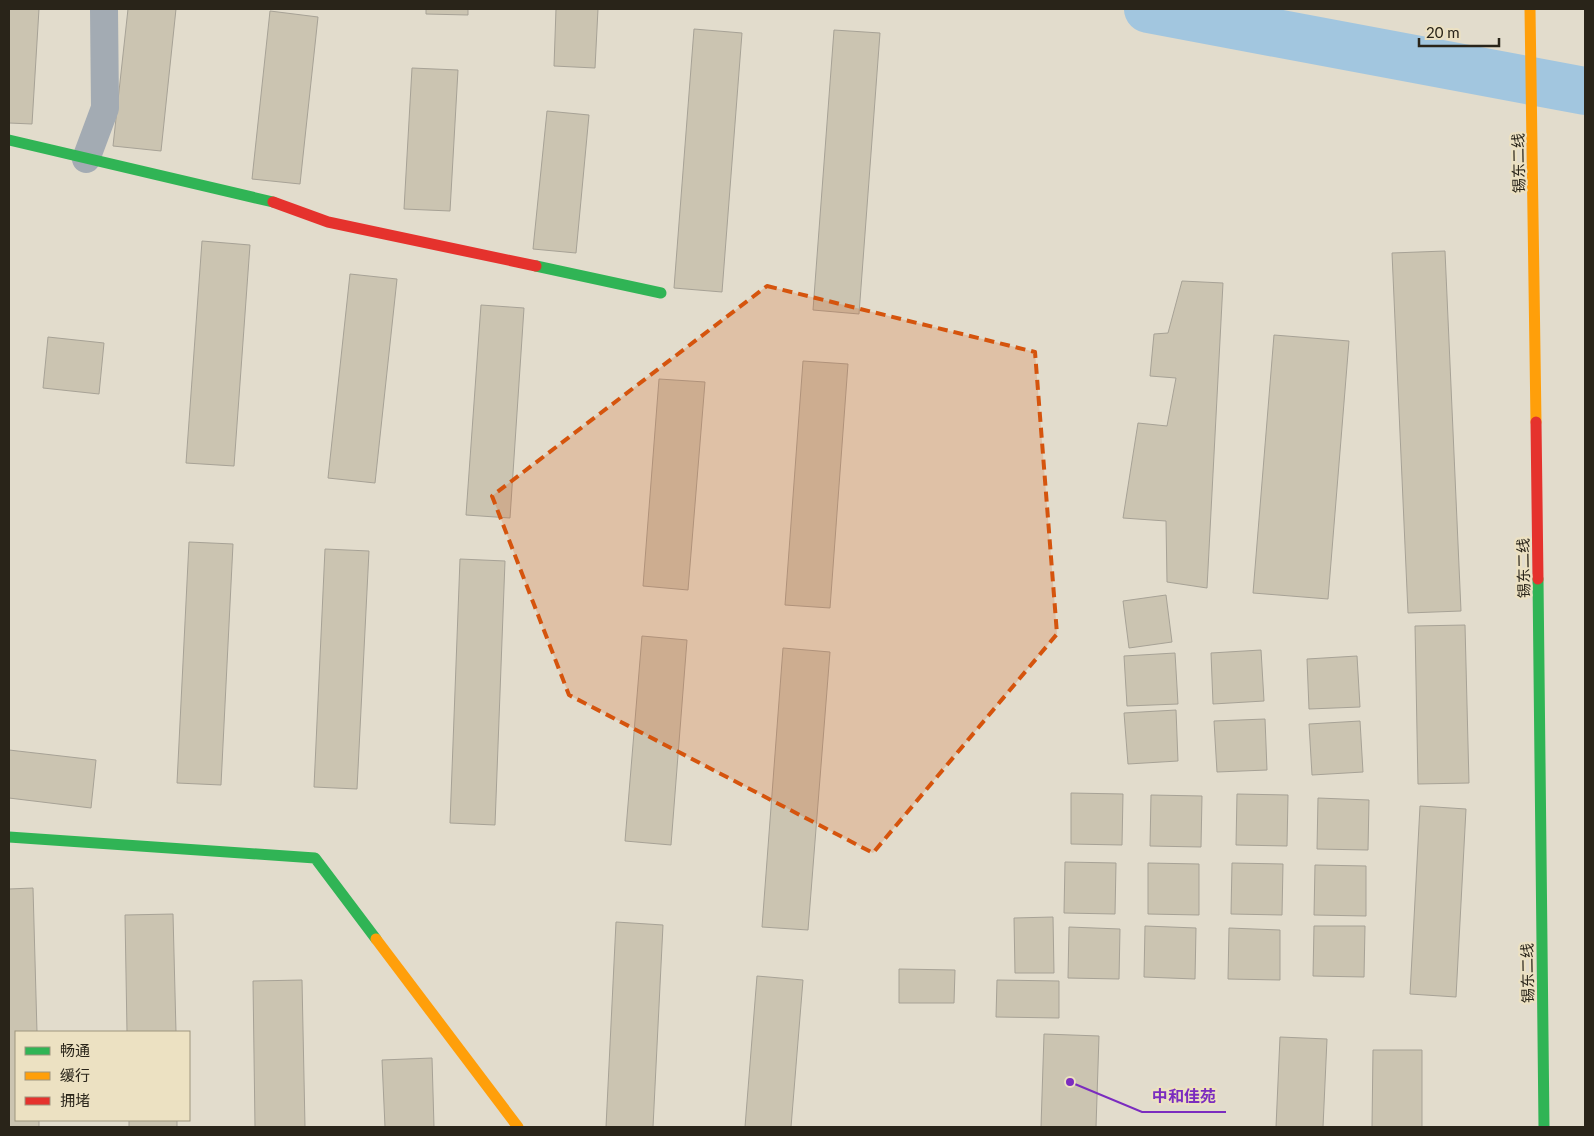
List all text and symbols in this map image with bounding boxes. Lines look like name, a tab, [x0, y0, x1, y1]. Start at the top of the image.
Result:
scale bar	[1419, 15, 1499, 47]
text: 20 m	[1426, 23, 1460, 41]
street label: 锡东二线	[1508, 133, 1528, 193]
street label: 锡东二线	[1513, 538, 1533, 598]
street label: 锡东二线	[1517, 943, 1537, 1003]
legend	[15, 1031, 190, 1121]
text: 畅通	[60, 1041, 90, 1059]
text: 缓行	[60, 1066, 90, 1084]
callout: 中和佳苑	[1142, 1081, 1226, 1112]
text: 中和佳苑	[1152, 1086, 1216, 1105]
text: 拥堵	[60, 1091, 90, 1109]

